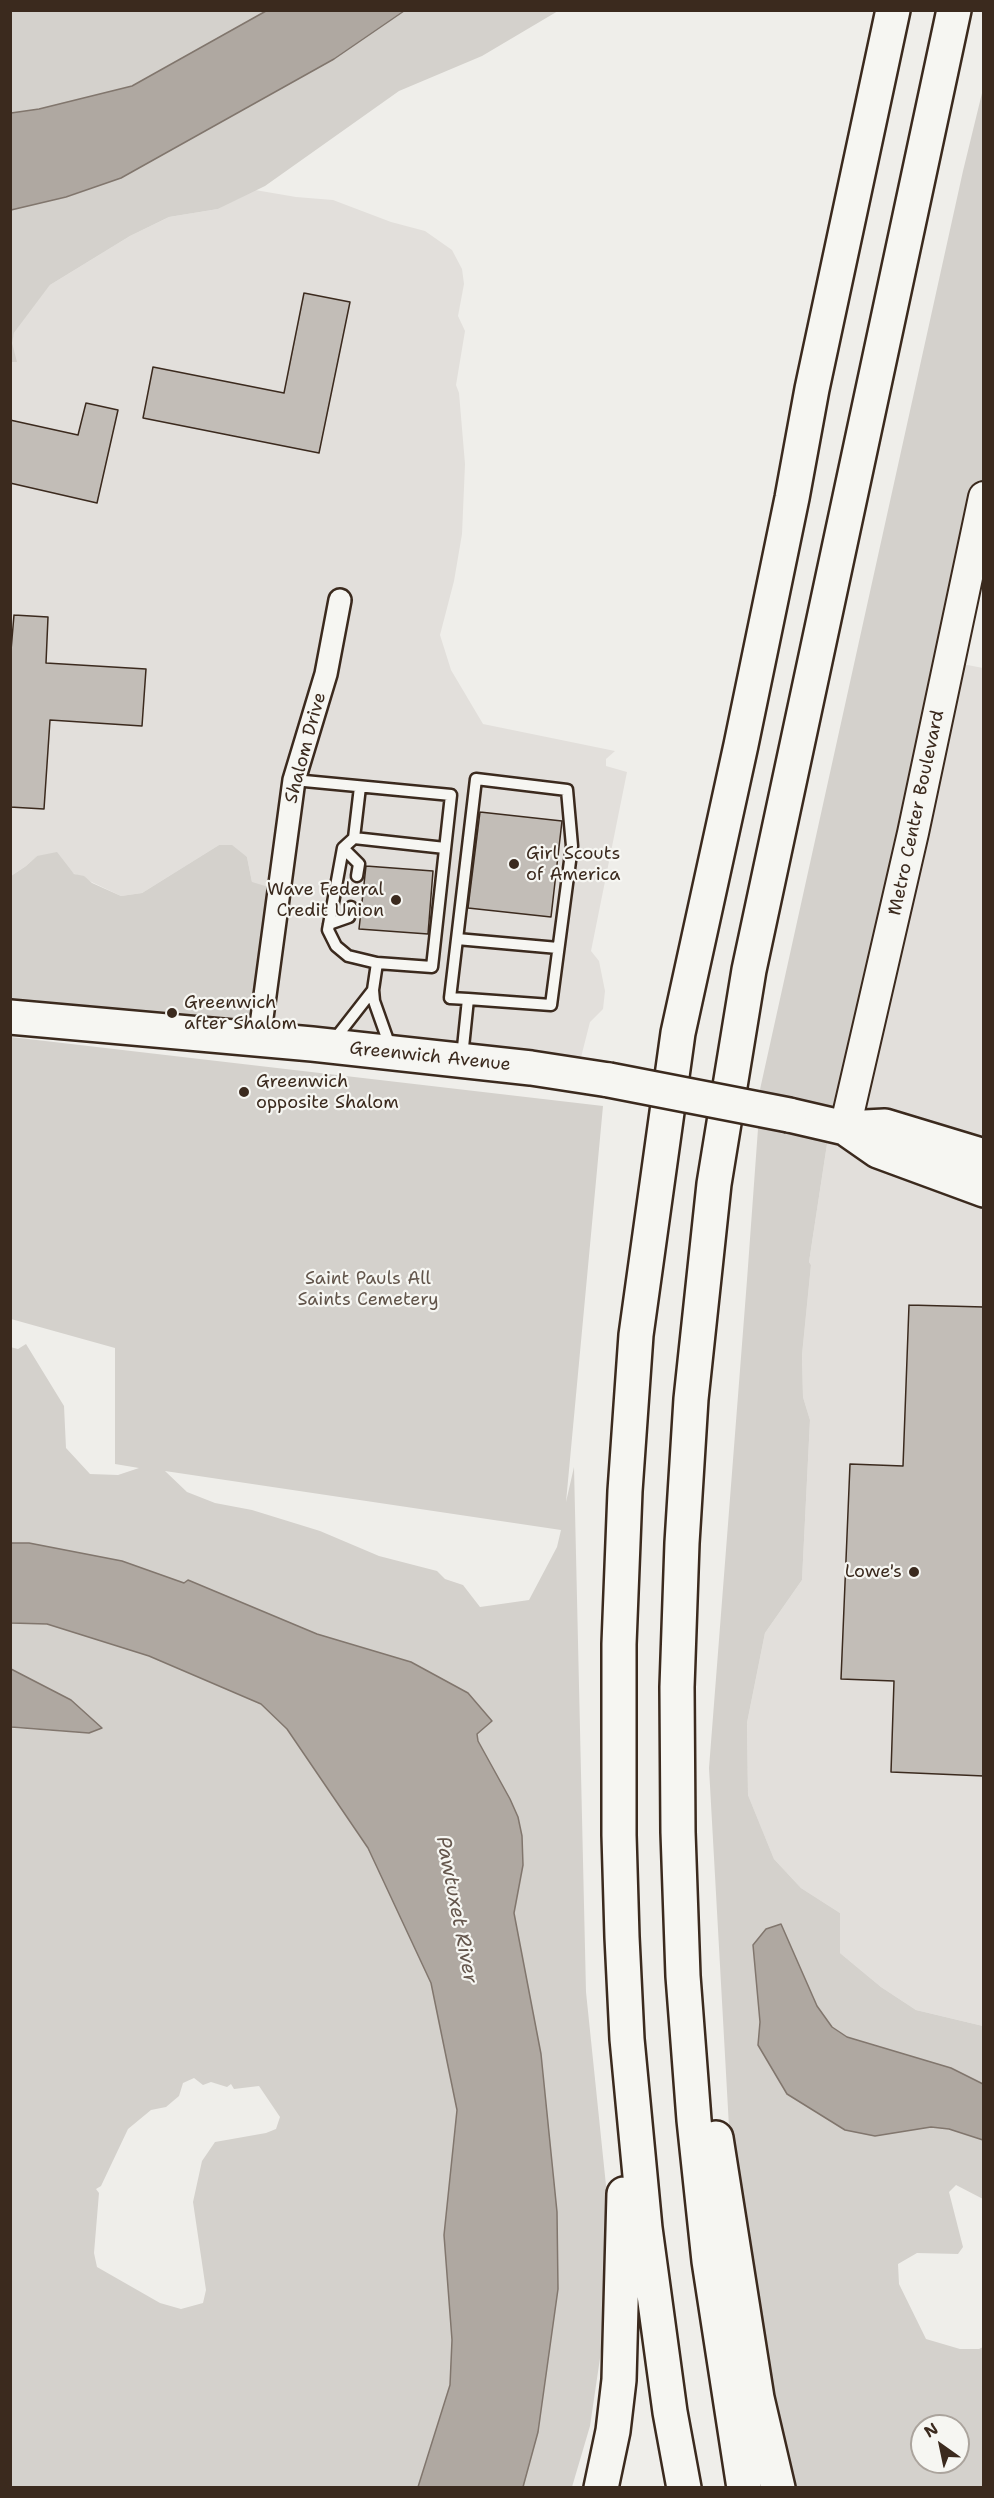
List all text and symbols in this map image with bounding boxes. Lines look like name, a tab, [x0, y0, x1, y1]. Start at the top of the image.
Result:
street label: Shalom Drive	[281, 690, 331, 806]
street label: Metro Center Boulevard	[885, 708, 949, 918]
place label: Girl Scouts of America	[526, 843, 620, 886]
marker: Girl Scouts of America	[507, 857, 521, 871]
place label: Wave Federal Credit Union	[267, 879, 384, 922]
marker: Wave Federal Credit Union	[389, 893, 403, 907]
place label: Greenwich after Shalom	[184, 992, 297, 1034]
marker: Greenwich after Shalom	[165, 1006, 179, 1020]
street label: Greenwich Avenue	[348, 1038, 512, 1076]
place label: Greenwich opposite Shalom	[256, 1071, 399, 1114]
marker: Greenwich opposite Shalom	[237, 1085, 251, 1099]
park label: Saint Pauls All Saints Cemetery	[297, 1268, 439, 1310]
place label: Lowe's	[845, 1561, 902, 1583]
marker: Lowe's	[907, 1565, 921, 1579]
water label: Pawtuxet River	[430, 1834, 482, 1986]
north arrow	[910, 2414, 970, 2474]
text: N	[920, 2418, 942, 2442]

